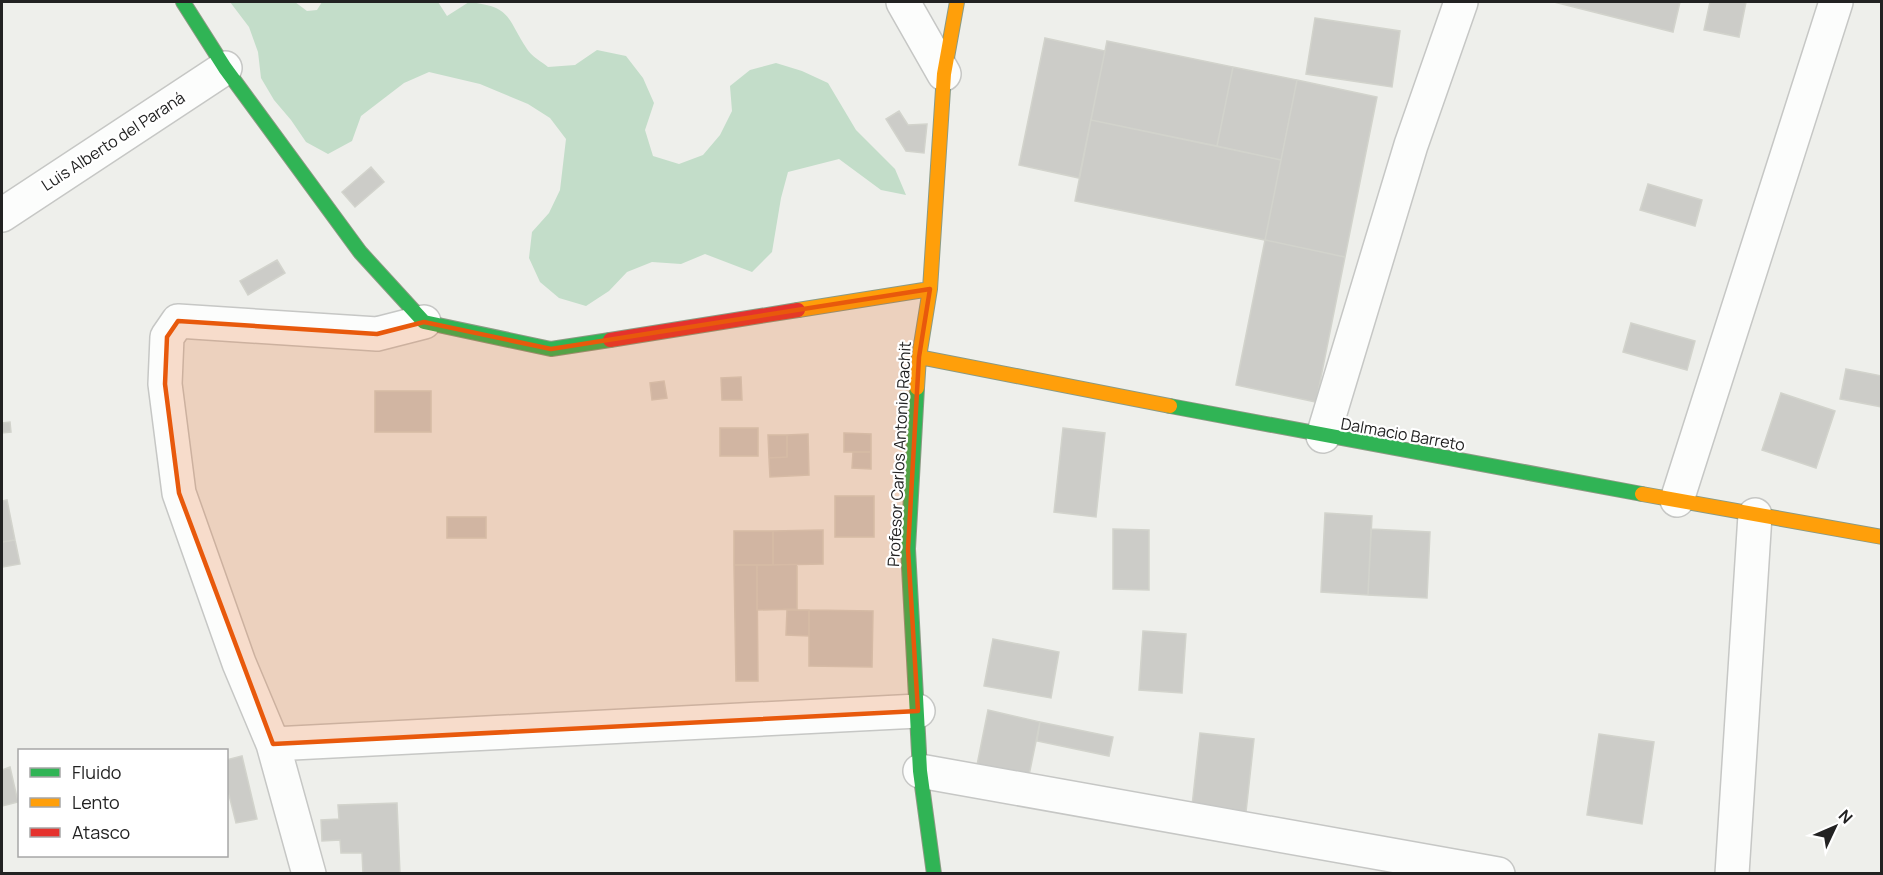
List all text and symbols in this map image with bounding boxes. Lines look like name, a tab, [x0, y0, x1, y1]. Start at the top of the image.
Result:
street label: Luis Alberto del Paraná	[37, 86, 189, 196]
street label: Profesor Carlos Antonio Rachit	[882, 341, 916, 567]
street label: Dalmacio Barreto	[1339, 412, 1467, 456]
legend	[18, 749, 228, 857]
text: Fluido	[72, 760, 121, 784]
text: Lento	[72, 790, 120, 814]
north arrow	[1805, 797, 1865, 857]
text: N	[1834, 805, 1858, 828]
text: Atasco	[72, 820, 130, 844]

